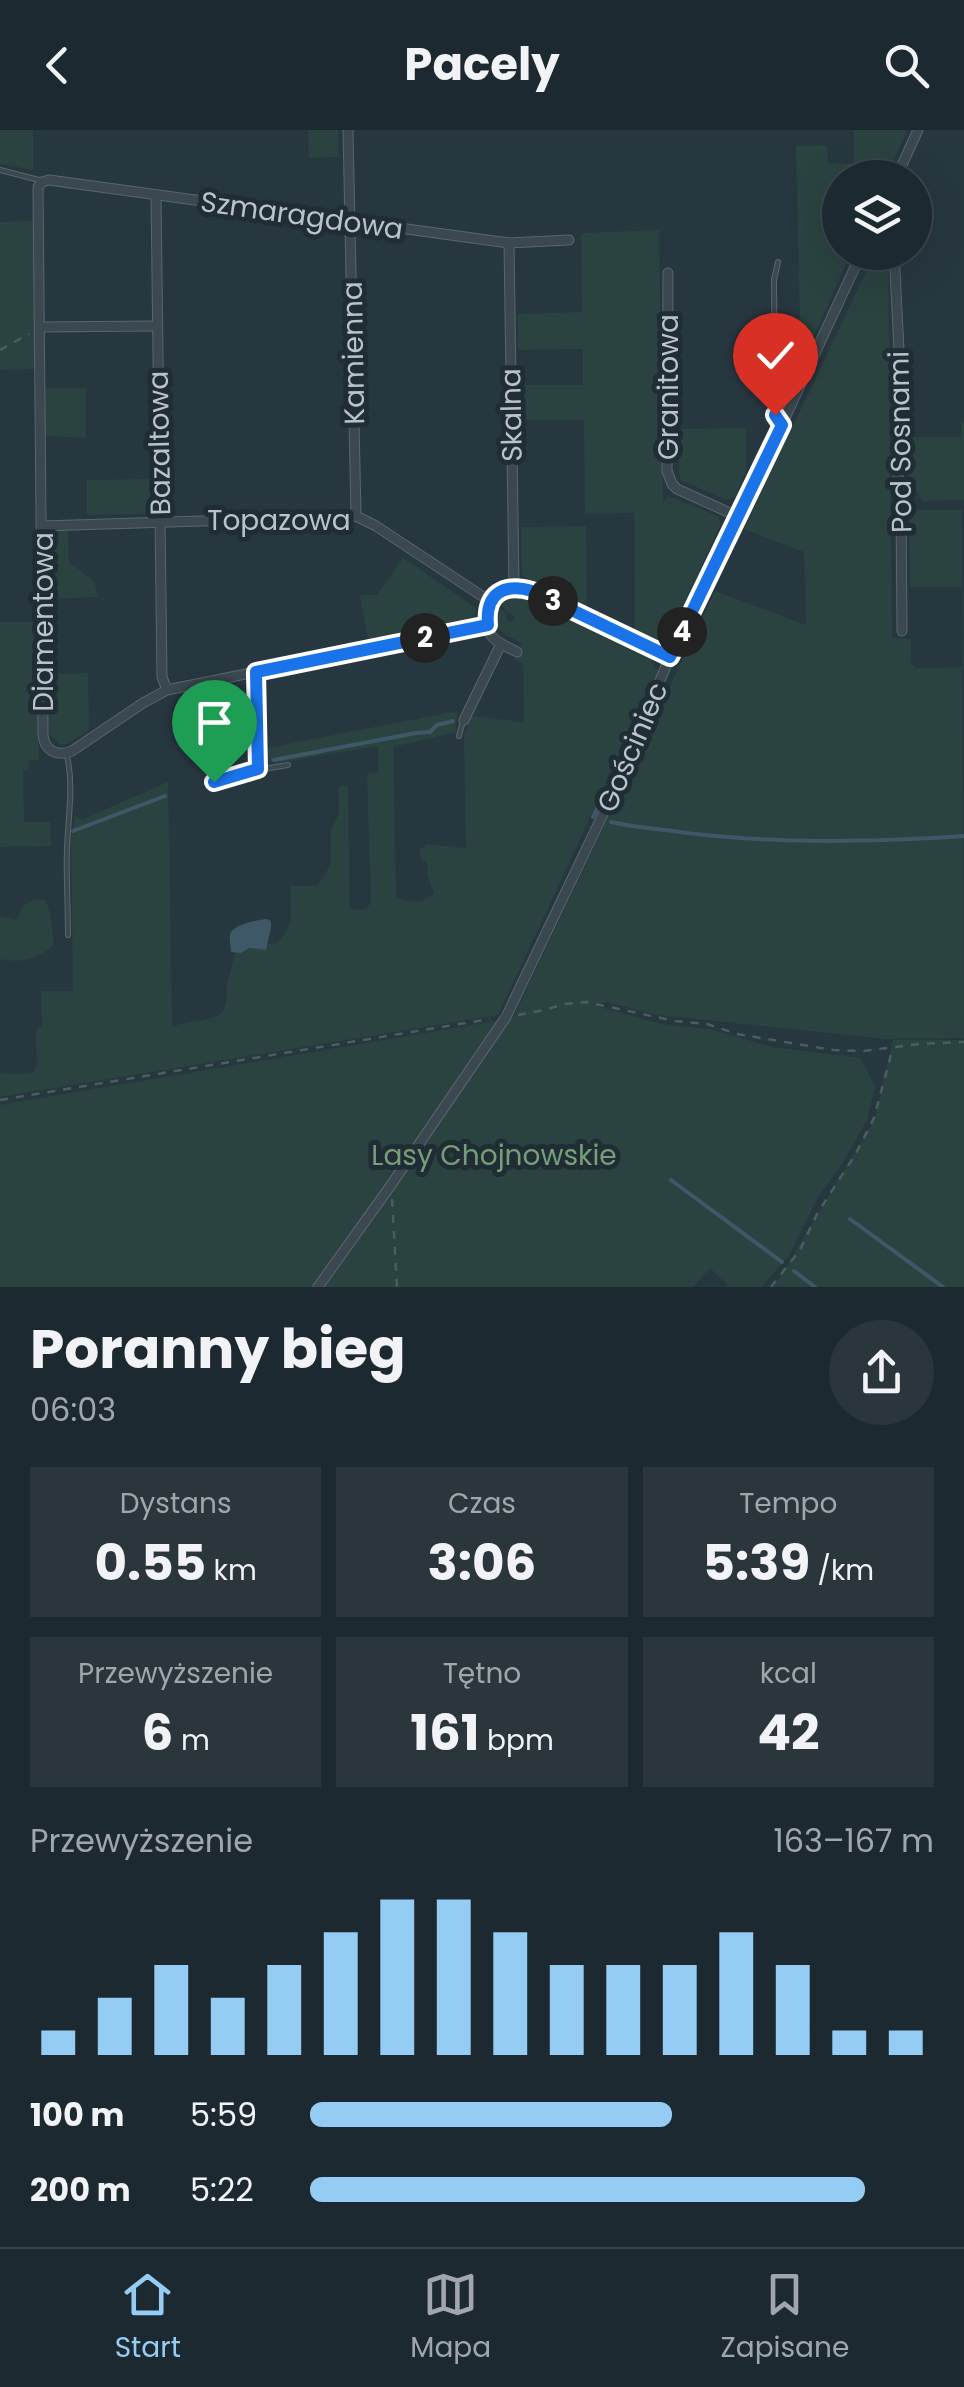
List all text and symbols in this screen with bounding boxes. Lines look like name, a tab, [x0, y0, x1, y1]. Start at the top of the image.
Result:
text: Pacely	[404, 33, 560, 96]
icon: back	[30, 38, 85, 93]
icon: search	[879, 38, 934, 93]
map controls	[822, 160, 932, 270]
button: layers	[822, 160, 932, 270]
street label: Szmaragdowa	[198, 182, 406, 249]
street label: Kamienna	[333, 281, 374, 425]
pin	[733, 313, 818, 416]
street label: Granitowa	[649, 314, 688, 460]
icon: check	[748, 328, 803, 383]
street label: Pod Sosnami	[879, 351, 922, 533]
street label: Skalna	[491, 368, 532, 462]
street label: Bazaltowa	[139, 370, 180, 516]
street label: Topazowa	[207, 501, 351, 540]
street label: Diamentowa	[24, 532, 63, 712]
pin: 3	[528, 576, 578, 626]
text: 3	[545, 581, 561, 620]
pin: 4	[657, 607, 707, 657]
text: 4	[673, 612, 691, 651]
pin: 2	[400, 613, 450, 663]
text: 2	[417, 618, 433, 657]
street label: Gościniec	[588, 676, 677, 818]
pin	[172, 680, 257, 783]
icon: arrive	[187, 695, 242, 750]
park label: Lasy Chojnowskie	[371, 1136, 617, 1175]
text: Poranny bieg	[30, 1310, 406, 1387]
button: share	[829, 1320, 934, 1425]
text: 06:03	[30, 1387, 116, 1432]
text: Dystans	[120, 1484, 232, 1523]
text: Czas	[448, 1484, 516, 1523]
text: Tempo	[739, 1484, 837, 1523]
text: 0.55	[94, 1527, 206, 1598]
text: 3:06	[428, 1527, 536, 1598]
text: 5:39	[702, 1527, 810, 1598]
text: km	[206, 1551, 257, 1590]
text: /km	[810, 1551, 874, 1590]
text: Przewyższenie	[78, 1654, 273, 1693]
text: Tętno	[443, 1654, 521, 1693]
text: kcal	[760, 1654, 817, 1693]
text: 6	[142, 1697, 173, 1768]
text: 161	[410, 1697, 480, 1768]
text: 42	[757, 1697, 820, 1768]
text: m	[173, 1721, 210, 1760]
text: bpm	[480, 1721, 554, 1760]
text: Przewyższenie	[30, 1818, 253, 1863]
text: 163–167 m	[773, 1818, 934, 1863]
text: 100 m	[30, 2092, 124, 2137]
text: 5:59	[190, 2092, 257, 2137]
text: 200 m	[30, 2167, 131, 2212]
text: 5:22	[190, 2167, 254, 2212]
tab: Start	[115, 2267, 181, 2369]
tab: Mapa	[410, 2267, 491, 2369]
tab: Zapisane	[721, 2267, 849, 2369]

